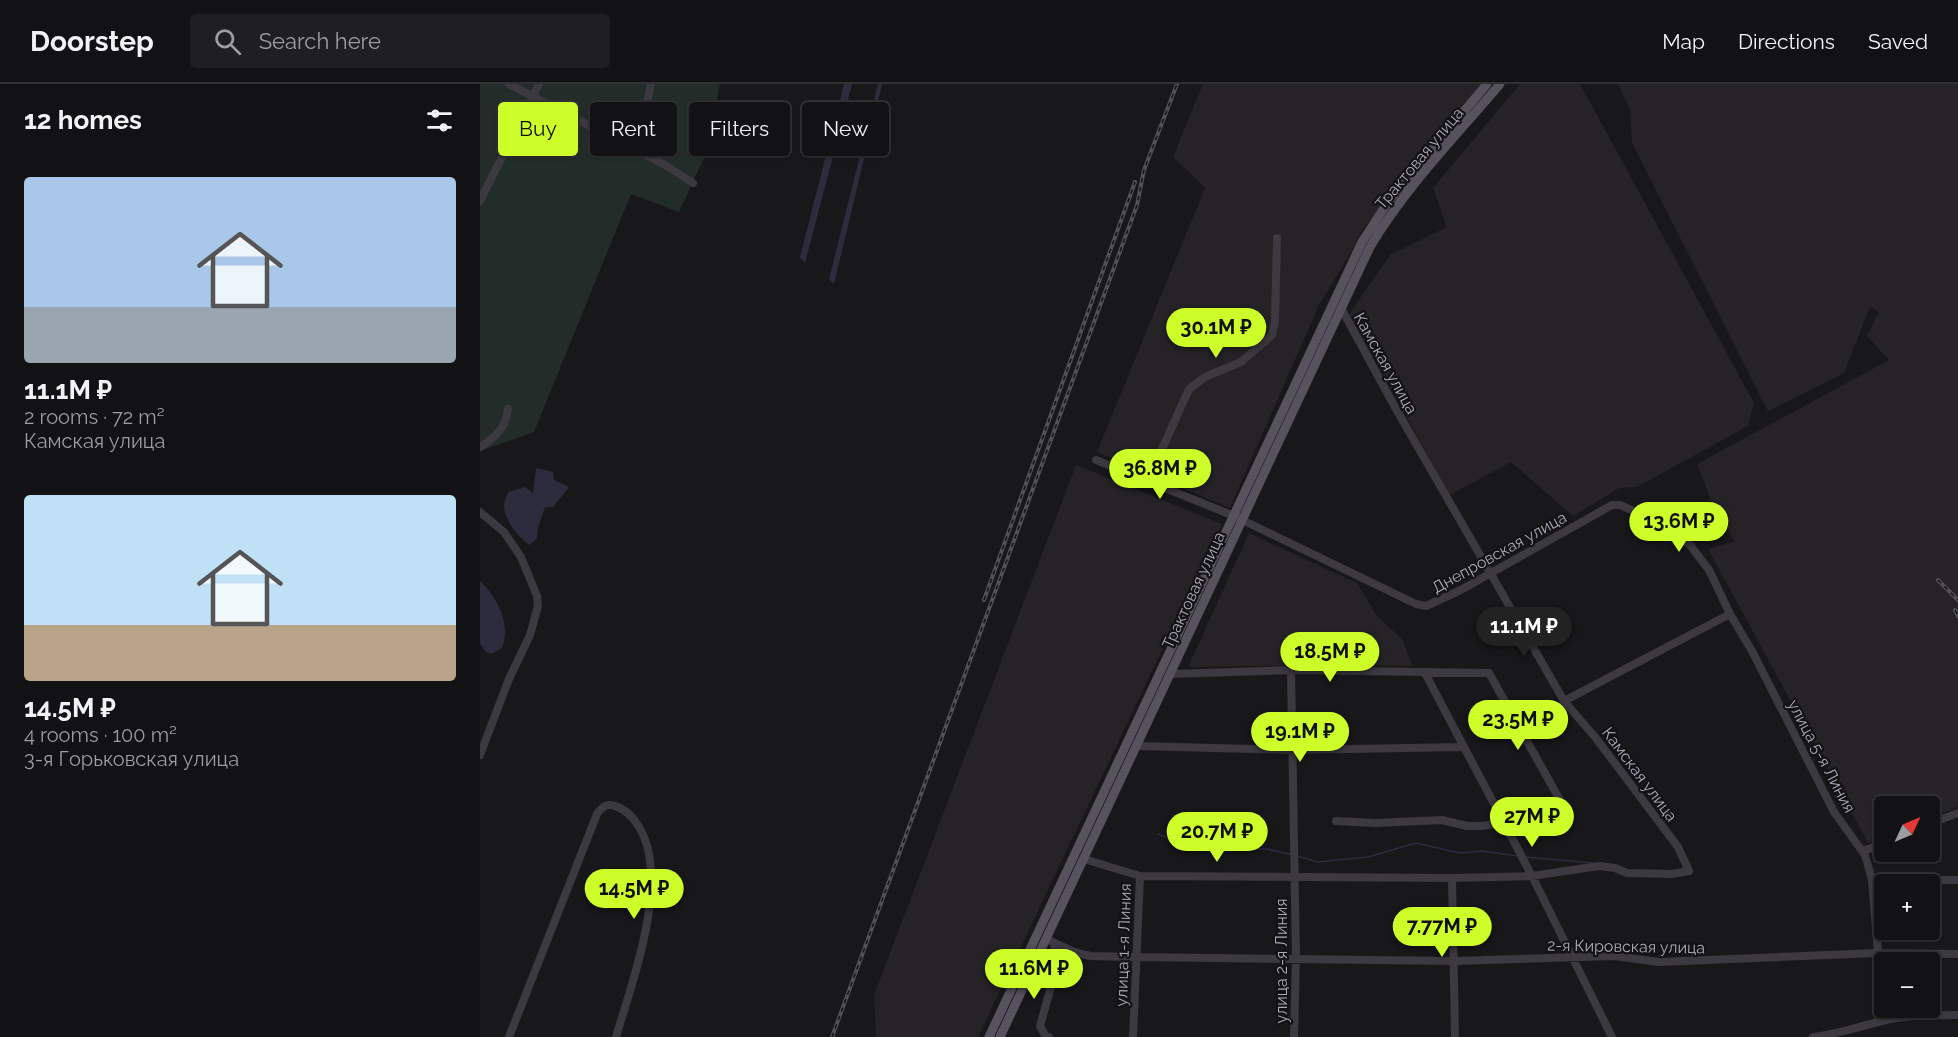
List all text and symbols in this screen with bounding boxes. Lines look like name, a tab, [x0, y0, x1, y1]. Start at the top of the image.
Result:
search box	[190, 14, 610, 68]
text: Doorstep	[30, 25, 154, 58]
icon: search	[211, 25, 244, 58]
text: Search here	[259, 28, 381, 54]
text: Map	[1662, 29, 1705, 54]
text: Directions	[1738, 29, 1835, 54]
text: Saved	[1868, 29, 1928, 54]
chip: Buy	[498, 102, 578, 156]
chip: Rent	[590, 102, 677, 156]
chip: Filters	[689, 102, 790, 156]
chip: New	[802, 102, 889, 156]
icon: filters	[423, 104, 456, 137]
street label: Трактовая улица	[1371, 104, 1467, 213]
text: 12 homes	[24, 105, 142, 135]
icon: home	[186, 216, 294, 324]
pin: 30.1M ₽	[1161, 308, 1271, 359]
street label: Камская улица	[1350, 309, 1421, 417]
text: 30.1M ₽	[1180, 315, 1252, 339]
text: 11.1M ₽	[24, 375, 112, 405]
text: 2 rooms · 72 m²	[24, 405, 164, 429]
text: Камская улица	[24, 429, 165, 453]
pin: 36.8M ₽	[1105, 449, 1215, 500]
text: 36.8M ₽	[1123, 456, 1197, 480]
pin: 13.6M ₽	[1624, 502, 1734, 553]
street label: Днепровская улица	[1429, 508, 1570, 597]
text: 13.6M ₽	[1643, 509, 1715, 533]
street label: Трактовая улица	[1158, 529, 1229, 652]
icon: home	[186, 534, 294, 642]
pin: 11.1M ₽	[1469, 607, 1579, 658]
text: 11.1M ₽	[1490, 614, 1558, 638]
pin: 18.5M ₽	[1275, 632, 1385, 683]
text: 18.5M ₽	[1294, 639, 1366, 663]
text: 14.5M ₽	[24, 693, 116, 723]
street label: улица 5-я Линия	[1784, 696, 1859, 816]
pin: 23.5M ₽	[1463, 700, 1573, 751]
text: 23.5M ₽	[1482, 707, 1554, 731]
pin: 19.1M ₽	[1245, 712, 1355, 763]
text: 19.1M ₽	[1265, 719, 1335, 743]
text: 4 rooms · 100 m²	[24, 723, 177, 747]
street label: Камская улица	[1598, 723, 1681, 825]
text: 3-я Горьковская улица	[24, 747, 239, 771]
north arrow	[1874, 796, 1940, 862]
map controls	[1874, 796, 1940, 1018]
pin: 27M ₽	[1490, 797, 1574, 848]
text: 27M ₽	[1504, 804, 1560, 828]
pin: 20.7M ₽	[1162, 812, 1272, 863]
text: 20.7M ₽	[1181, 819, 1253, 843]
pin: 14.5M ₽	[579, 869, 689, 920]
button: +	[1874, 874, 1940, 940]
text: 14.5M ₽	[599, 876, 669, 900]
street label: улица 1-я Линия	[1112, 883, 1135, 1007]
street label: улица 2-я Линия	[1272, 898, 1291, 1024]
pin: 7.77M ₽	[1387, 907, 1497, 958]
text: 7.77M ₽	[1407, 914, 1477, 938]
street label: 2-я Кировская улица	[1547, 936, 1705, 957]
pin: 11.6M ₽	[979, 949, 1089, 1000]
button: −	[1874, 952, 1940, 1018]
text: 11.6M ₽	[999, 956, 1069, 980]

